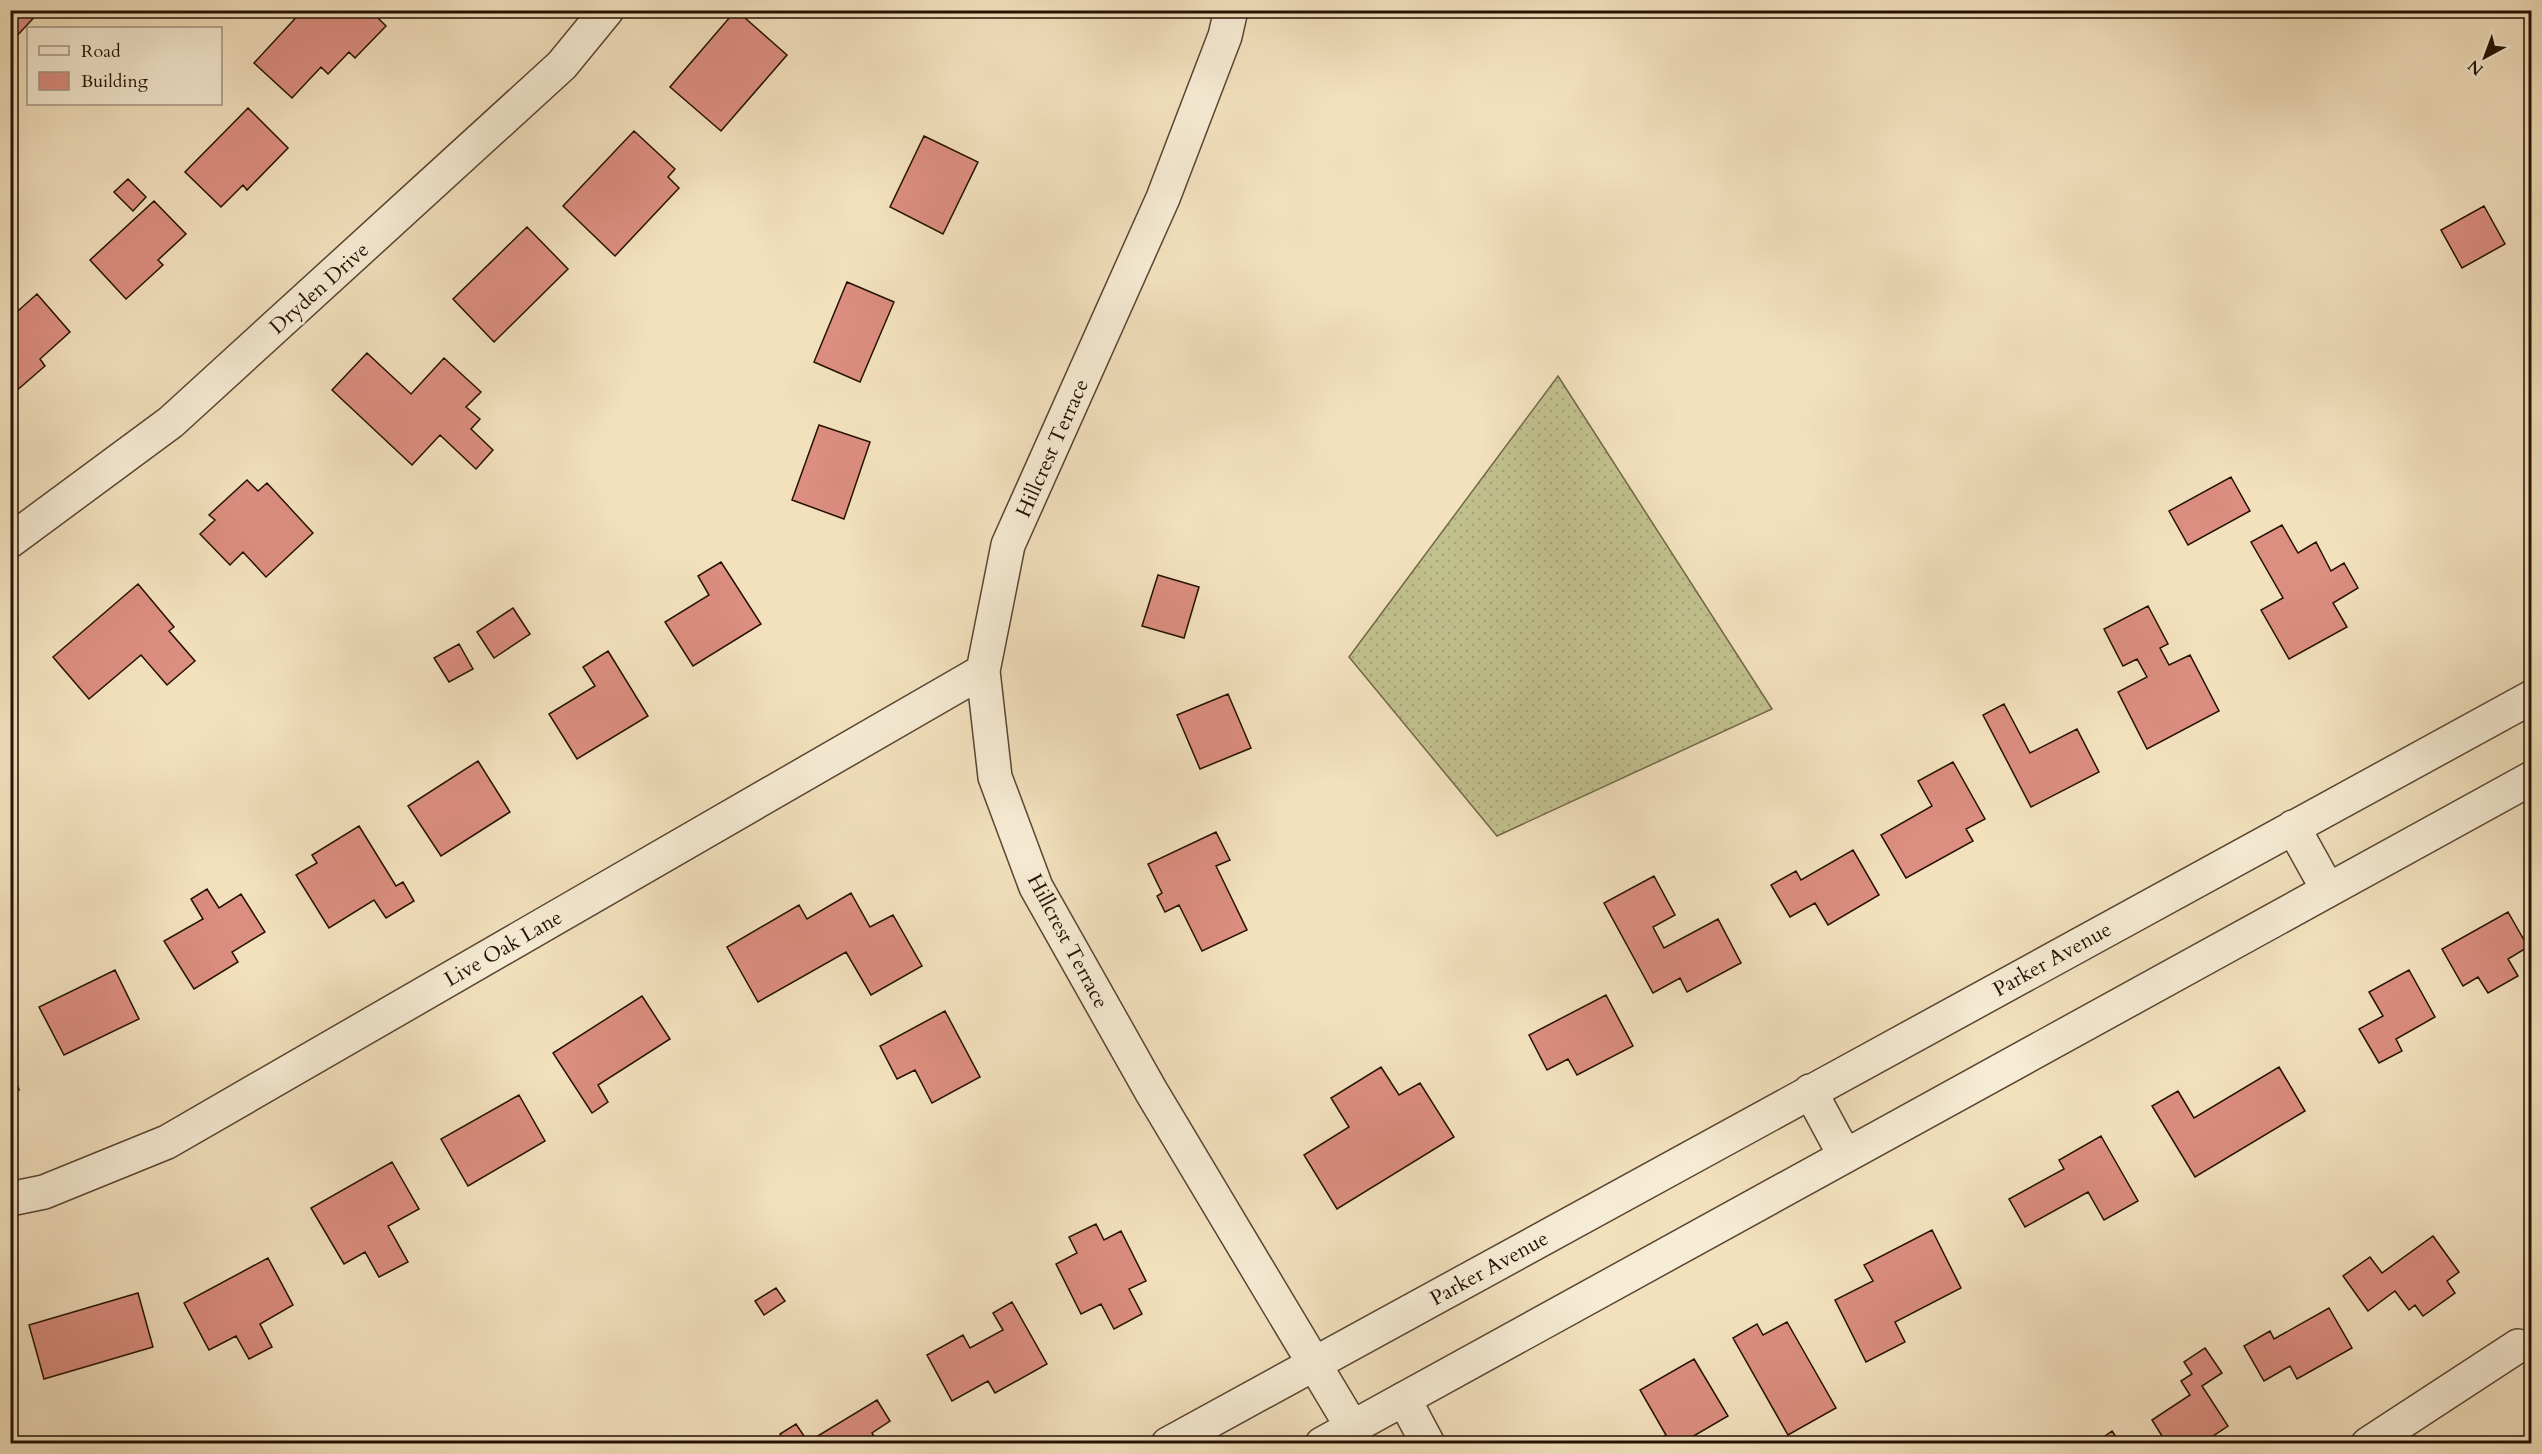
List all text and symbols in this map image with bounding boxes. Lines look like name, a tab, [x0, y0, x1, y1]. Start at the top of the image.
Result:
legend	[27, 27, 222, 105]
north arrow	[2455, 27, 2515, 87]
text: Road	[81, 39, 121, 64]
text: N	[2463, 55, 2488, 80]
text: Building	[81, 69, 149, 94]
street label: Dryden Drive	[263, 236, 375, 341]
street label: Hillcrest Terrace	[1009, 374, 1096, 522]
street label: Hillcrest Terrace	[1020, 869, 1115, 1014]
street label: Live Oak Lane	[439, 903, 568, 994]
street label: Parker Avenue	[1988, 915, 2117, 1004]
street label: Parker Avenue	[1425, 1224, 1554, 1313]

